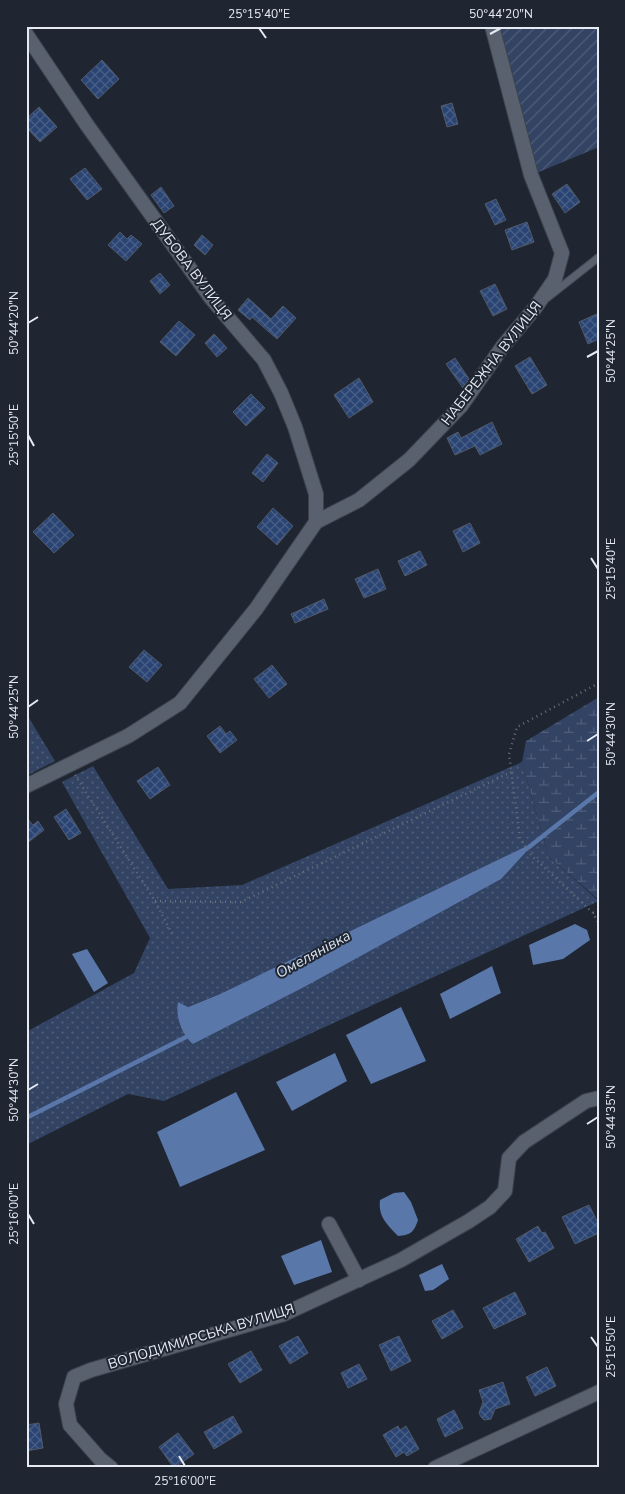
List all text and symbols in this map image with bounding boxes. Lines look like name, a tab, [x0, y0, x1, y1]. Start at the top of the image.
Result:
text: 25°15'40"E	[228, 6, 290, 22]
text: 50°44'20"N	[469, 6, 533, 22]
street label: ДУБОВА ВУЛИЦЯ	[147, 215, 236, 324]
text: 50°44'20"N	[6, 291, 22, 355]
street label: НАБЕРЕЖНА ВУЛИЦЯ	[437, 297, 546, 429]
text: 50°44'25"N	[603, 319, 619, 383]
text: 25°15'50"E	[6, 404, 22, 466]
text: 25°15'40"E	[603, 538, 619, 600]
text: 50°44'25"N	[6, 675, 22, 739]
text: 50°44'30"N	[603, 702, 619, 766]
water label: Омелянівка	[272, 925, 354, 983]
text: 50°44'30"N	[6, 1058, 22, 1122]
text: 50°44'35"N	[603, 1085, 619, 1149]
text: 25°16'00"E	[6, 1183, 22, 1245]
street label: ВОЛОДИМИРСЬКА ВУЛИЦЯ	[106, 1299, 297, 1374]
text: 25°15'50"E	[603, 1316, 619, 1378]
text: 25°16'00"E	[154, 1473, 216, 1489]

